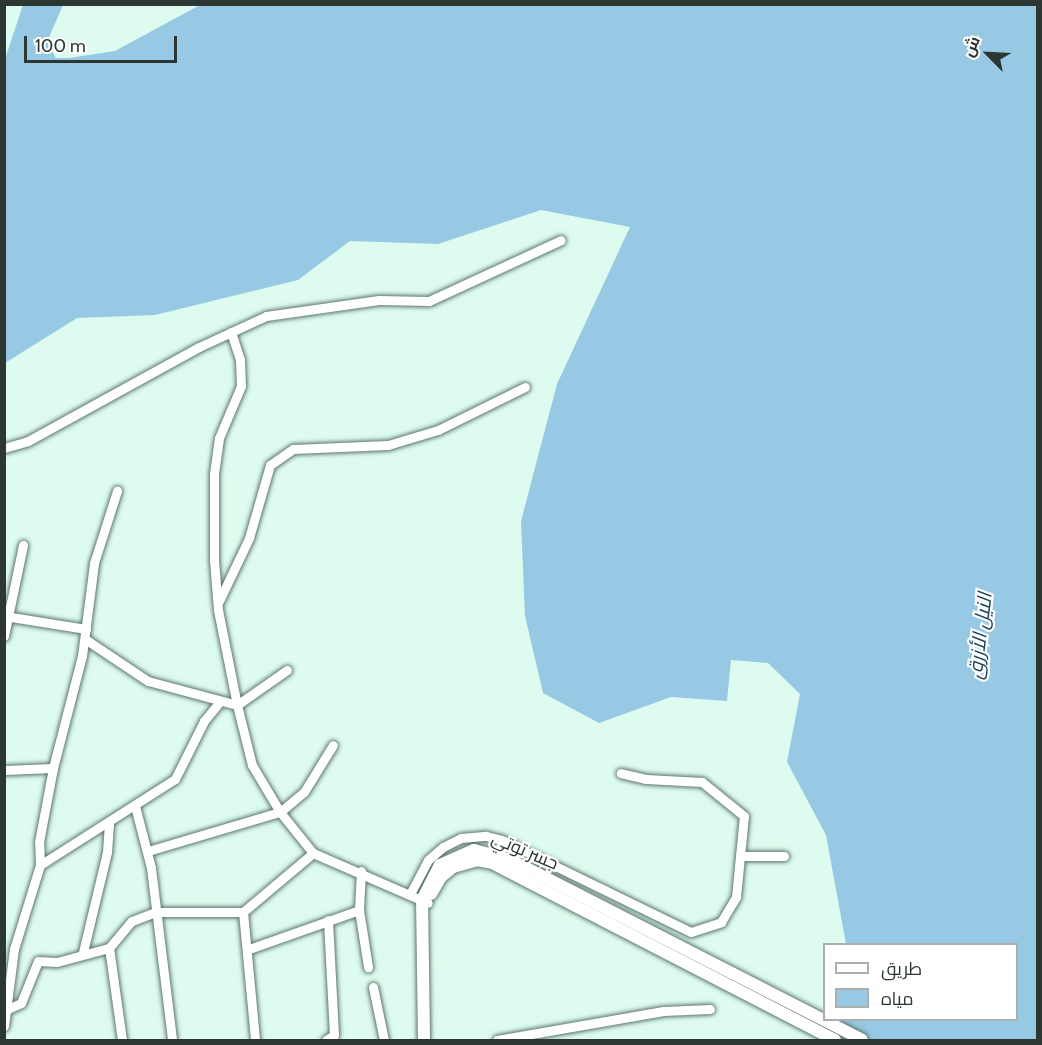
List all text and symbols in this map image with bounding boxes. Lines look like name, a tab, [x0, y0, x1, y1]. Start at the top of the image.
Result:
scale bar	[27, 24, 180, 62]
north arrow	[958, 24, 1018, 84]
text: ش	[958, 33, 984, 60]
text: 100 m	[35, 35, 86, 57]
water label: النيل الأزرق	[963, 592, 997, 680]
street label: جسر توتي	[488, 827, 562, 875]
legend	[823, 943, 1018, 1021]
text: طريق	[881, 958, 922, 980]
text: مياه	[881, 988, 914, 1010]

